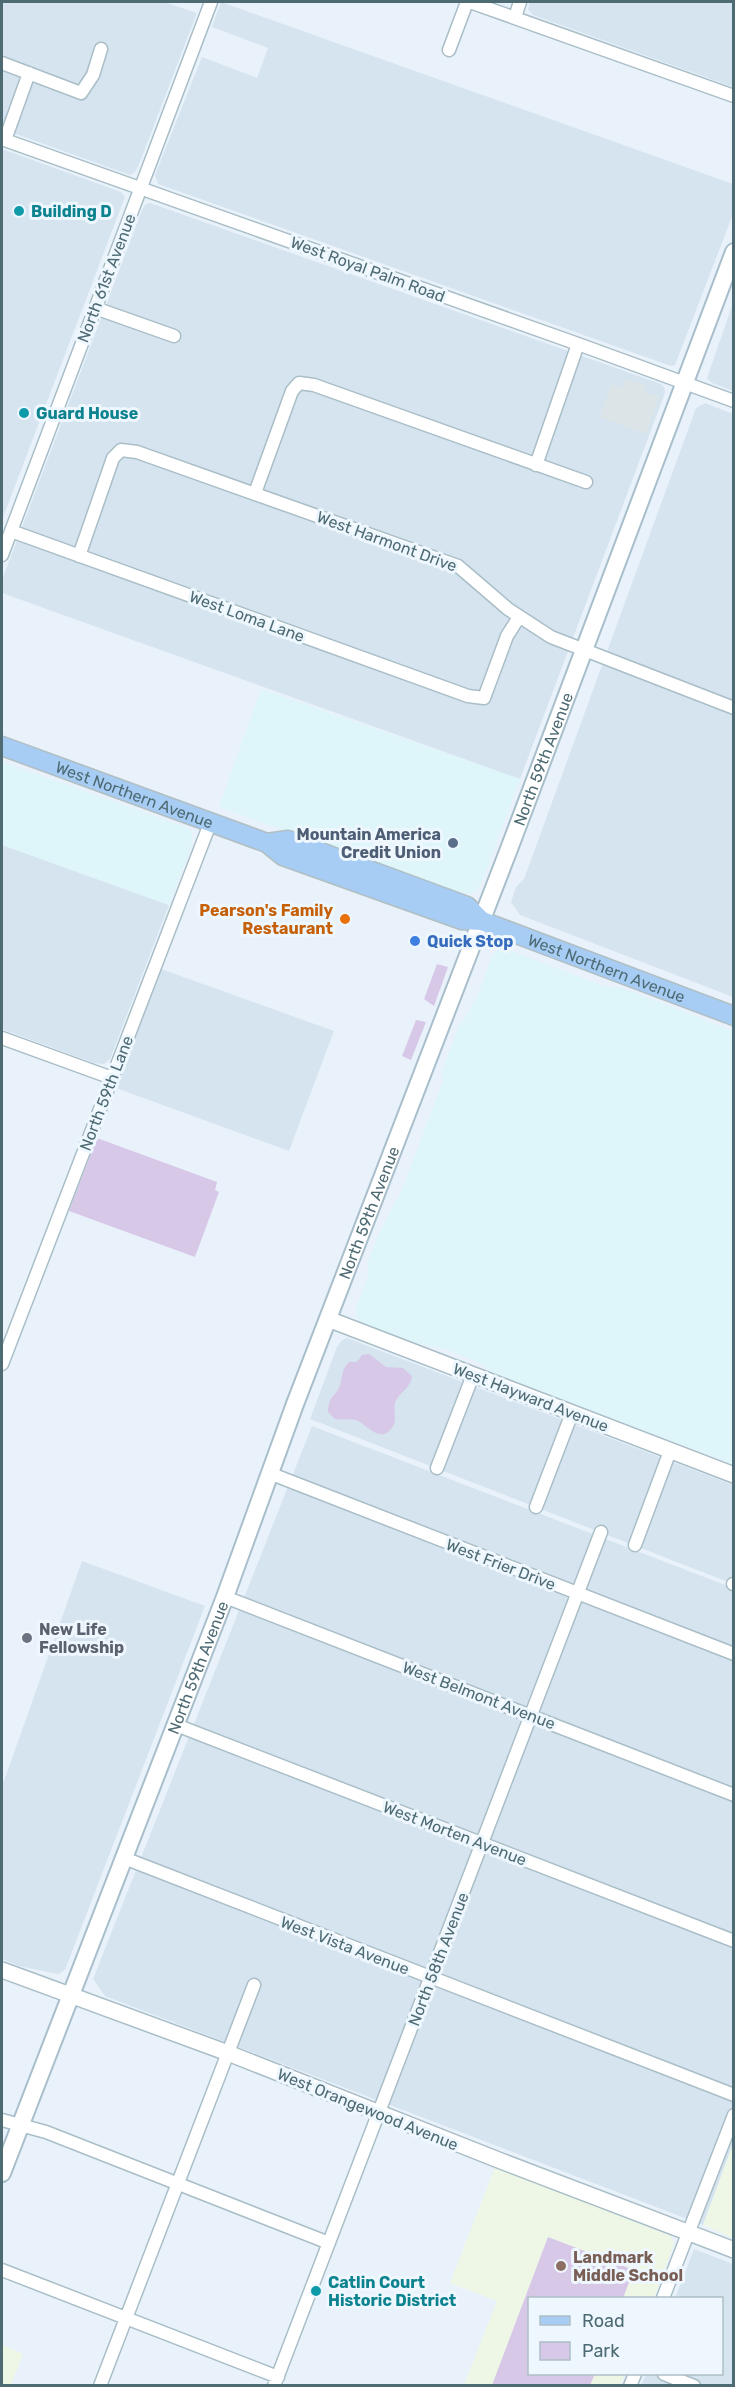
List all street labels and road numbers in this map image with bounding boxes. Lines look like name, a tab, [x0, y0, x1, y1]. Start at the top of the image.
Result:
street label: North 61st Avenue	[73, 211, 140, 345]
street label: West Royal Palm Road	[288, 233, 448, 306]
street label: West Harmont Drive	[314, 507, 460, 576]
street label: West Loma Lane	[187, 587, 307, 646]
street label: North 59th Avenue	[510, 690, 577, 828]
street label: West Northern Avenue	[53, 757, 216, 832]
street label: West Northern Avenue	[525, 930, 688, 1007]
street label: North 59th Lane	[76, 1033, 137, 1153]
street label: North 59th Avenue	[335, 1144, 403, 1282]
street label: West Hayward Avenue	[450, 1359, 611, 1436]
street label: West Frier Drive	[443, 1535, 558, 1594]
street label: North 59th Avenue	[164, 1599, 232, 1737]
street label: West Belmont Avenue	[400, 1658, 558, 1733]
street label: West Morten Avenue	[380, 1797, 529, 1870]
street label: North 58th Avenue	[404, 1890, 473, 2029]
street label: West Vista Avenue	[278, 1912, 412, 1979]
street label: West Orangewood Avenue	[275, 2064, 461, 2155]

